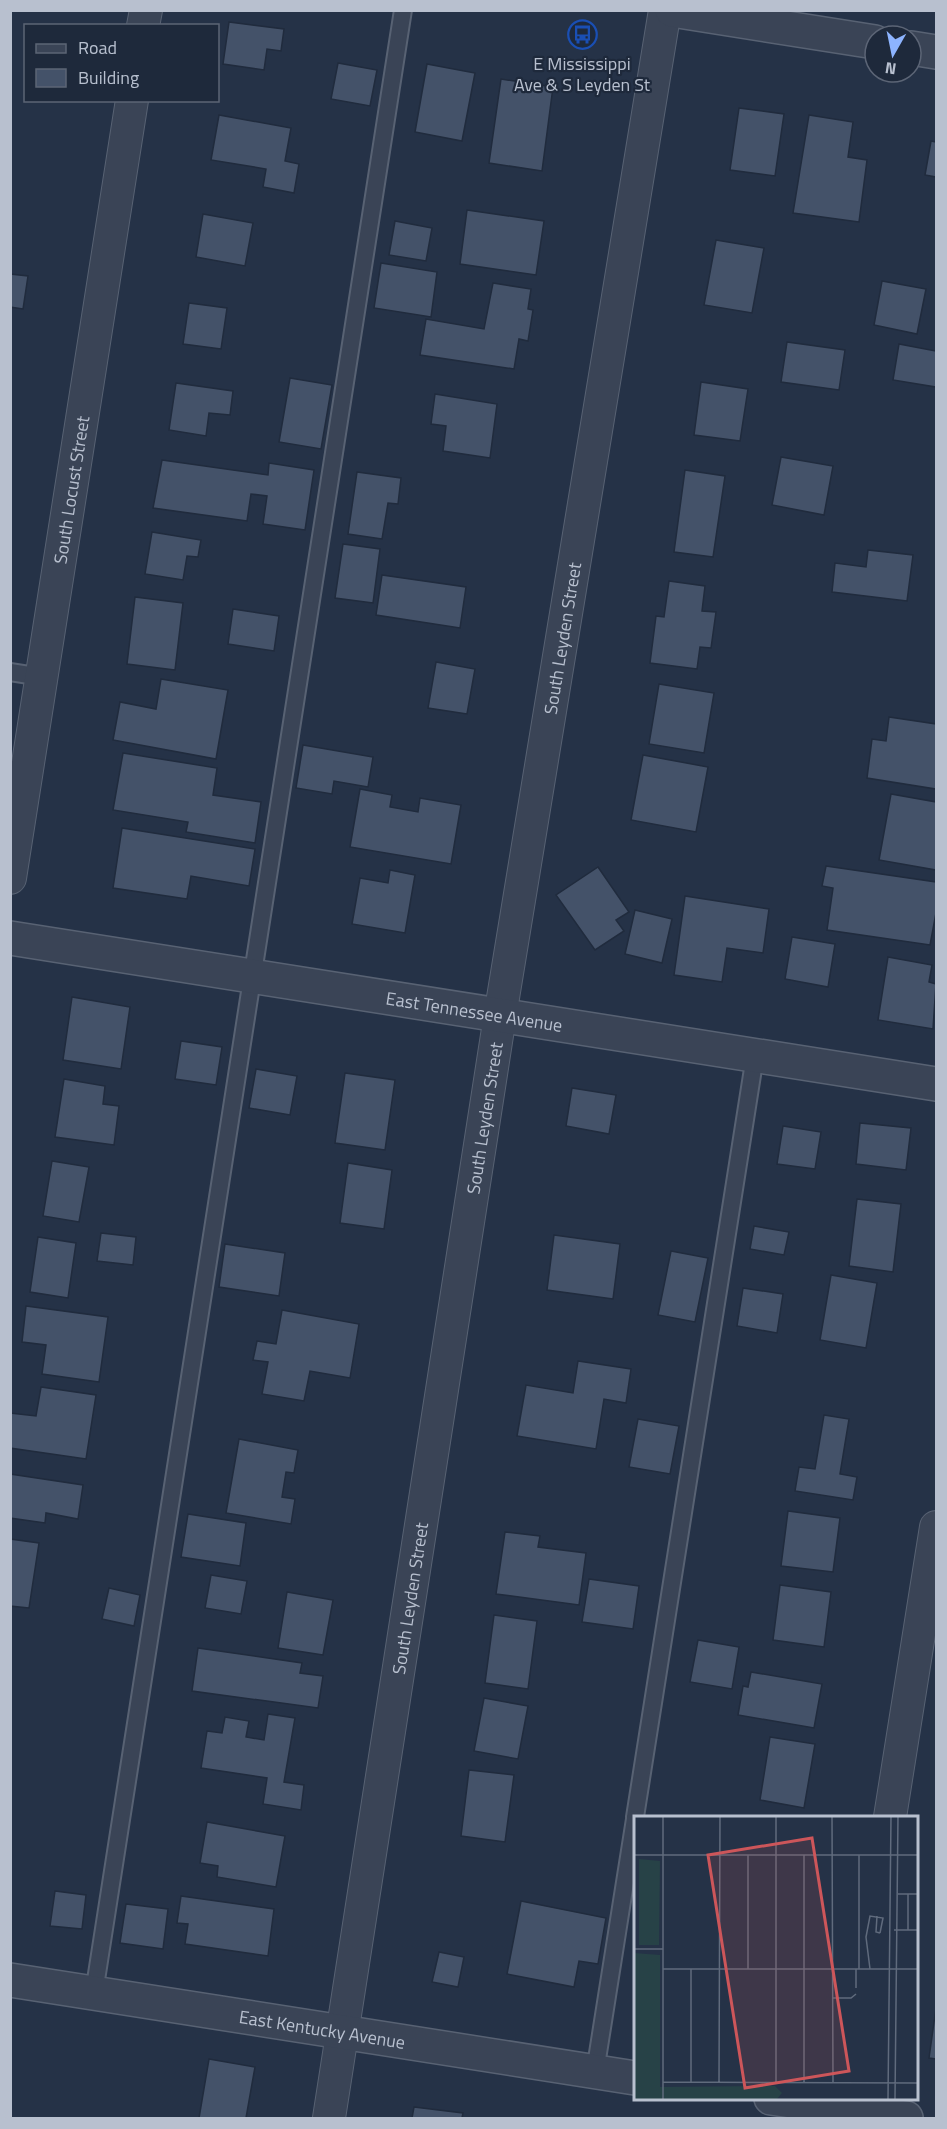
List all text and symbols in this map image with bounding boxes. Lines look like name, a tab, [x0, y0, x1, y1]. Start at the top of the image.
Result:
bus stop icon: E Mississippi Ave & S Leyden St	[566, 18, 598, 50]
legend	[24, 24, 219, 102]
north arrow	[863, 24, 923, 84]
text: Road	[78, 34, 117, 61]
place label: E Mississippi Ave & S Leyden St	[514, 50, 651, 98]
text: N	[883, 56, 898, 82]
text: Building	[78, 64, 139, 91]
street label: South Locust Street	[46, 413, 96, 566]
street label: South Leyden Street	[536, 560, 588, 716]
street label: East Tennessee Avenue	[384, 984, 564, 1038]
street label: South Leyden Street	[459, 1039, 509, 1196]
street label: South Leyden Street	[385, 1520, 435, 1676]
inset map	[634, 1816, 917, 2099]
street label: East Kentucky Avenue	[237, 2003, 407, 2055]

